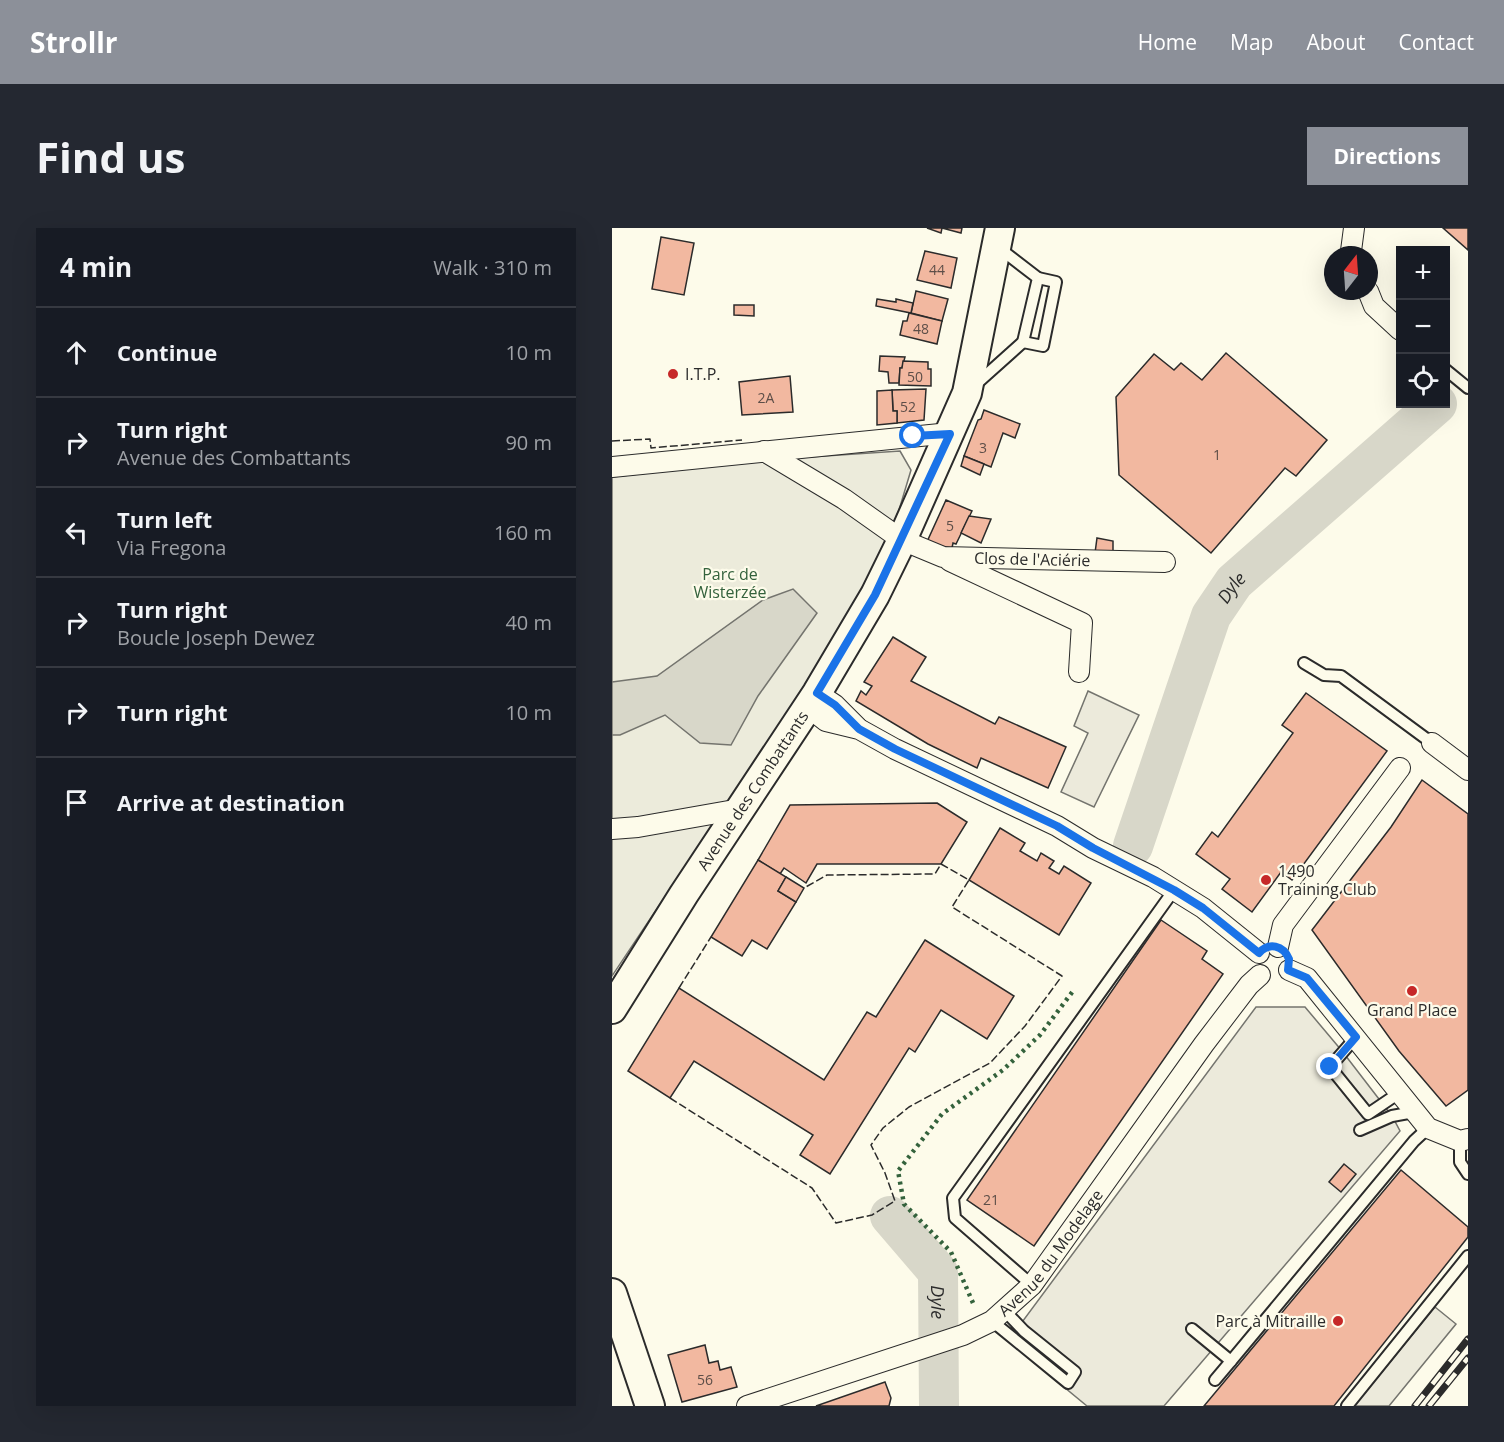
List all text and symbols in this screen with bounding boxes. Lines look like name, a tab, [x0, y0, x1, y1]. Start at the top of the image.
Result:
text: Strollr	[30, 23, 117, 61]
text: Home	[1138, 28, 1197, 56]
text: Map	[1230, 28, 1273, 56]
text: About	[1306, 28, 1366, 56]
text: Contact	[1399, 28, 1474, 56]
button: Directions	[1307, 127, 1468, 185]
text: Find us	[36, 128, 185, 185]
north arrow	[1324, 246, 1378, 300]
map controls	[1396, 246, 1450, 408]
button: +	[1396, 246, 1450, 300]
text: 4 min	[60, 249, 132, 285]
text: Walk · 310 m	[433, 254, 552, 281]
house number: 44	[929, 260, 945, 279]
button: −	[1396, 300, 1450, 354]
house number: 48	[913, 319, 929, 338]
icon: ahead	[60, 336, 93, 369]
text: Continue	[117, 337, 217, 367]
text: 10 m	[505, 339, 552, 366]
button: locate	[1396, 354, 1450, 408]
place label: I.T.P.	[685, 363, 721, 385]
marker: I.T.P.	[666, 367, 680, 381]
house number: 50	[907, 367, 923, 386]
house number: 2A	[758, 388, 775, 407]
house number: 52	[900, 397, 916, 416]
text: Turn right	[117, 414, 228, 444]
route start	[899, 422, 925, 448]
icon: right	[60, 426, 93, 459]
text: 90 m	[505, 429, 552, 456]
house number: 3	[979, 438, 987, 457]
text: Avenue des Combattants	[117, 444, 351, 471]
house number: 1	[1213, 445, 1221, 464]
text: Turn left	[117, 504, 212, 534]
icon: left	[60, 516, 93, 549]
house number: 5	[946, 516, 954, 535]
text: 160 m	[494, 519, 552, 546]
text: Via Fregona	[117, 534, 226, 561]
street label: Clos de l'Aciérie	[974, 547, 1091, 571]
park label: Parc de Wisterzée	[693, 563, 767, 603]
water label: Dyle	[1211, 566, 1250, 608]
text: Turn right	[117, 594, 228, 624]
icon: right	[60, 606, 93, 639]
text: 40 m	[505, 609, 552, 636]
text: Boucle Joseph Dewez	[117, 624, 315, 651]
icon: right	[60, 696, 93, 729]
text: Turn right	[117, 697, 228, 727]
text: 10 m	[505, 699, 552, 726]
street label: Avenue des Combattants	[692, 706, 813, 874]
icon: arrive	[60, 786, 93, 819]
text: Arrive at destination	[117, 787, 345, 817]
place label: 1490 Training Club	[1278, 860, 1377, 900]
marker: 1490 Training Club	[1259, 873, 1273, 887]
marker: Grand Place	[1405, 984, 1419, 998]
place label: Grand Place	[1367, 999, 1457, 1021]
route end	[1316, 1053, 1342, 1079]
street label: Avenue du Modelage	[993, 1185, 1108, 1321]
house number: 21	[983, 1190, 999, 1209]
water label: Dyle	[926, 1285, 950, 1319]
place label: Parc à Mitraille	[1215, 1310, 1326, 1332]
marker: Parc à Mitraille	[1331, 1314, 1345, 1328]
house number: 56	[697, 1370, 713, 1389]

